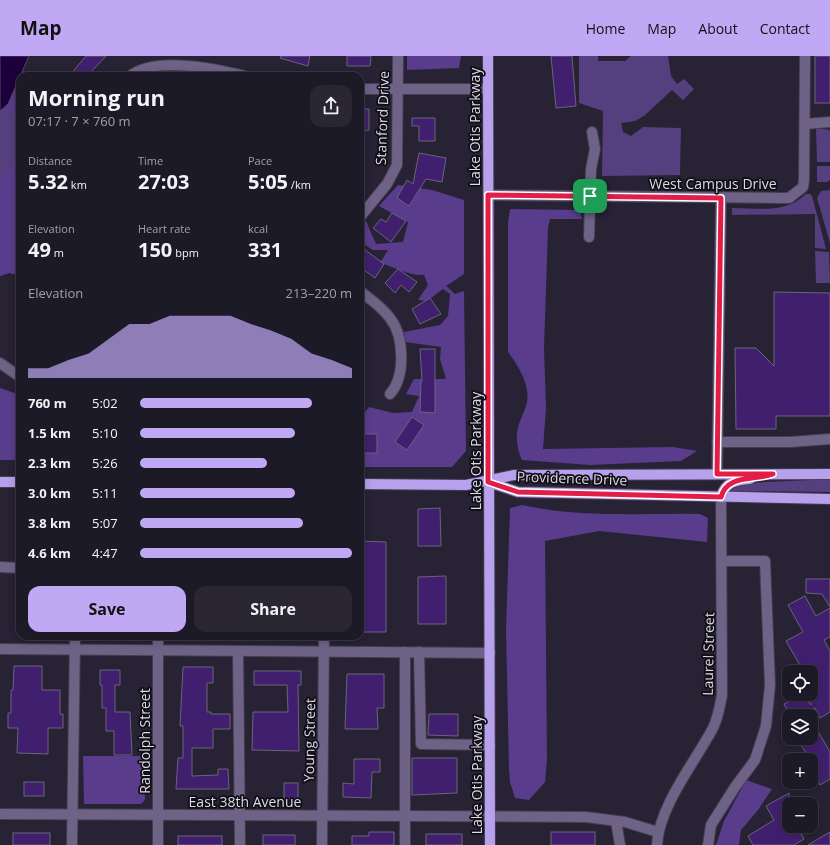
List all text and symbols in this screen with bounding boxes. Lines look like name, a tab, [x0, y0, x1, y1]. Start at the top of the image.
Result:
text: Map	[20, 15, 61, 41]
text: Home	[586, 19, 625, 38]
text: Map	[647, 19, 676, 38]
text: About	[698, 19, 738, 38]
text: Contact	[760, 19, 810, 38]
street label: Lake Otis Parkway	[465, 67, 484, 186]
street label: Stanford Drive	[371, 70, 393, 165]
text: Morning run	[28, 82, 165, 112]
button: share	[310, 85, 352, 127]
text: 07:17 · 7 × 760 m	[28, 112, 131, 130]
text: Distance	[28, 153, 72, 168]
text: Time	[138, 153, 163, 168]
text: Pace	[248, 153, 272, 168]
text: 5.32	[28, 168, 68, 195]
text: 27:03	[138, 168, 189, 195]
text: 5:05	[248, 168, 288, 195]
street label: West Campus Drive	[649, 174, 777, 193]
text: km	[68, 177, 87, 192]
text: /km	[288, 177, 311, 192]
pin	[573, 179, 607, 213]
icon: arrive	[579, 185, 601, 207]
text: Elevation	[28, 221, 75, 236]
text: Heart rate	[138, 221, 190, 236]
text: kcal	[248, 221, 268, 236]
text: 49	[28, 236, 51, 263]
text: 150	[138, 236, 172, 263]
text: 331	[248, 236, 282, 263]
text: m	[51, 245, 64, 260]
text: bpm	[172, 245, 199, 260]
text: Elevation	[28, 284, 83, 302]
text: 213–220 m	[285, 284, 352, 302]
street label: Lake Otis Parkway	[466, 391, 485, 510]
text: 760 m	[28, 394, 66, 412]
text: 5:02	[92, 394, 118, 412]
text: 1.5 km	[28, 424, 71, 442]
text: 5:10	[92, 424, 118, 442]
text: 2.3 km	[28, 454, 71, 472]
text: 5:26	[92, 454, 118, 472]
street label: Providence Drive	[516, 467, 628, 489]
text: 3.0 km	[28, 484, 71, 502]
text: 5:11	[92, 484, 118, 502]
text: 3.8 km	[28, 514, 71, 532]
text: 5:07	[92, 514, 118, 532]
text: 4.6 km	[28, 544, 71, 562]
text: 4:47	[92, 544, 118, 562]
button: Save	[28, 586, 186, 632]
button: Share	[194, 586, 352, 632]
street label: Laurel Street	[698, 612, 718, 696]
map controls	[782, 665, 818, 833]
button: locate	[782, 665, 818, 701]
street label: Randolph Street	[135, 688, 154, 794]
street label: Young Street	[299, 698, 319, 782]
button: layers	[782, 709, 818, 745]
street label: Lake Otis Parkway	[467, 715, 486, 834]
button: +	[782, 753, 818, 789]
street label: East 38th Avenue	[189, 792, 302, 811]
button: −	[782, 797, 818, 833]

